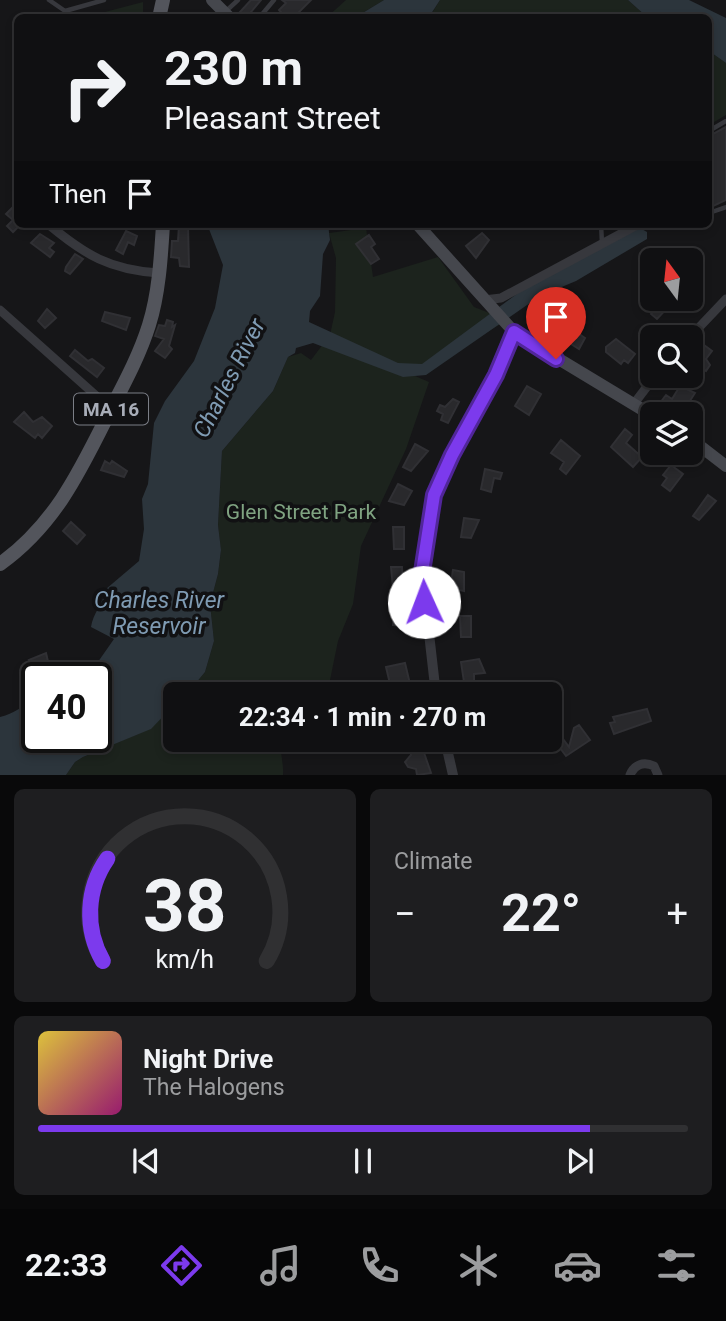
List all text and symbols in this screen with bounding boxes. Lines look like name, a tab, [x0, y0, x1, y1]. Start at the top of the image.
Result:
text: 230 m	[164, 40, 303, 97]
icon: right	[49, 42, 140, 133]
text: Pleasant Street	[164, 99, 381, 137]
icon: arrive	[121, 175, 159, 213]
text: Then	[49, 179, 107, 209]
north arrow	[640, 248, 704, 312]
map controls	[640, 248, 703, 465]
pin	[526, 287, 586, 359]
icon: arrive	[537, 298, 575, 336]
water label: Charles River	[188, 313, 272, 442]
button: search	[640, 325, 703, 388]
road number: MA 16	[74, 394, 148, 424]
button: layers	[640, 402, 703, 465]
park label: Glen Street Park	[226, 500, 376, 524]
position arrow	[387, 565, 461, 639]
water label: Charles River Reservoir	[94, 587, 225, 640]
speed limit sign: 40	[21, 662, 112, 753]
text: 22:34 · 1 min · 270 m	[239, 702, 486, 732]
text: Climate	[394, 848, 473, 875]
text: 38	[143, 864, 227, 950]
text: 22°	[501, 883, 581, 944]
text: −	[394, 892, 416, 936]
text: +	[666, 892, 688, 936]
text: km/h	[156, 945, 214, 974]
text: Night Drive	[143, 1044, 273, 1074]
text: The Halogens	[143, 1074, 285, 1101]
icon: previous	[127, 1142, 165, 1180]
icon: pause	[344, 1142, 382, 1180]
icon: next	[561, 1142, 599, 1180]
icon: directions	[157, 1241, 206, 1290]
icon: music	[256, 1241, 305, 1290]
icon: phone	[355, 1241, 404, 1290]
icon: climate	[454, 1241, 503, 1290]
icon: car	[553, 1241, 602, 1290]
icon: filters	[652, 1241, 701, 1290]
text: 22:33	[25, 1246, 107, 1284]

